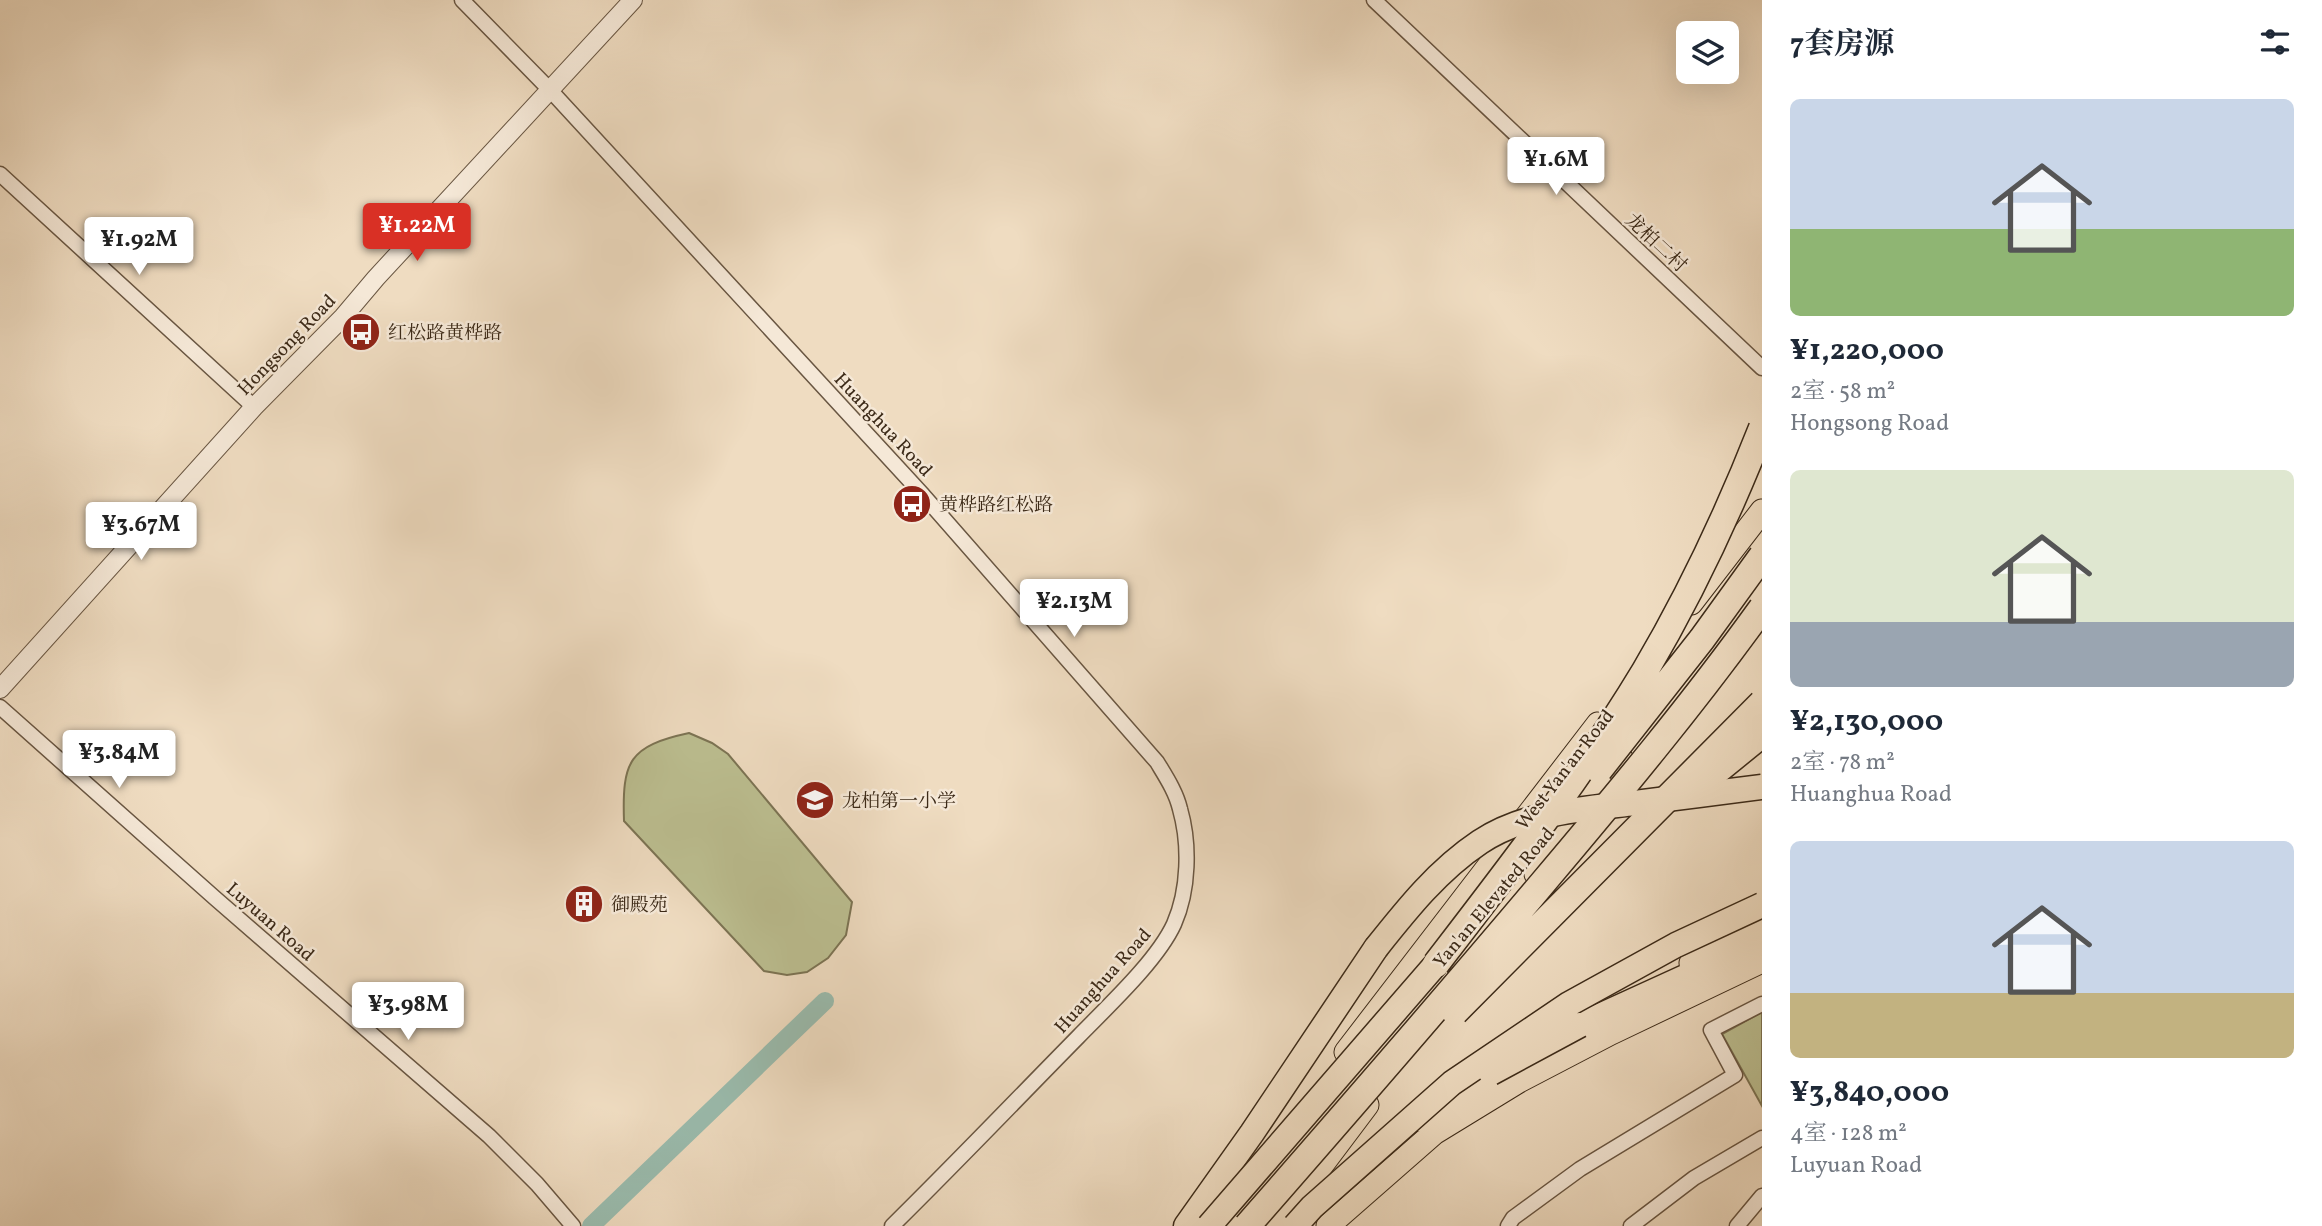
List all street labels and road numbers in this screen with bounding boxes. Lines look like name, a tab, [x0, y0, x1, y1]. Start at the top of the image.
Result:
street label: 龙柏二村	[1619, 208, 1692, 279]
street label: Hongsong Road	[232, 289, 342, 402]
street label: Huanghua Road	[827, 368, 938, 483]
street label: West Yan'an Road	[1510, 705, 1621, 836]
street label: Yan'an Elevated Road	[1428, 822, 1561, 974]
street label: Luyuan Road	[220, 877, 319, 968]
street label: Huanghua Road	[1049, 923, 1158, 1040]

